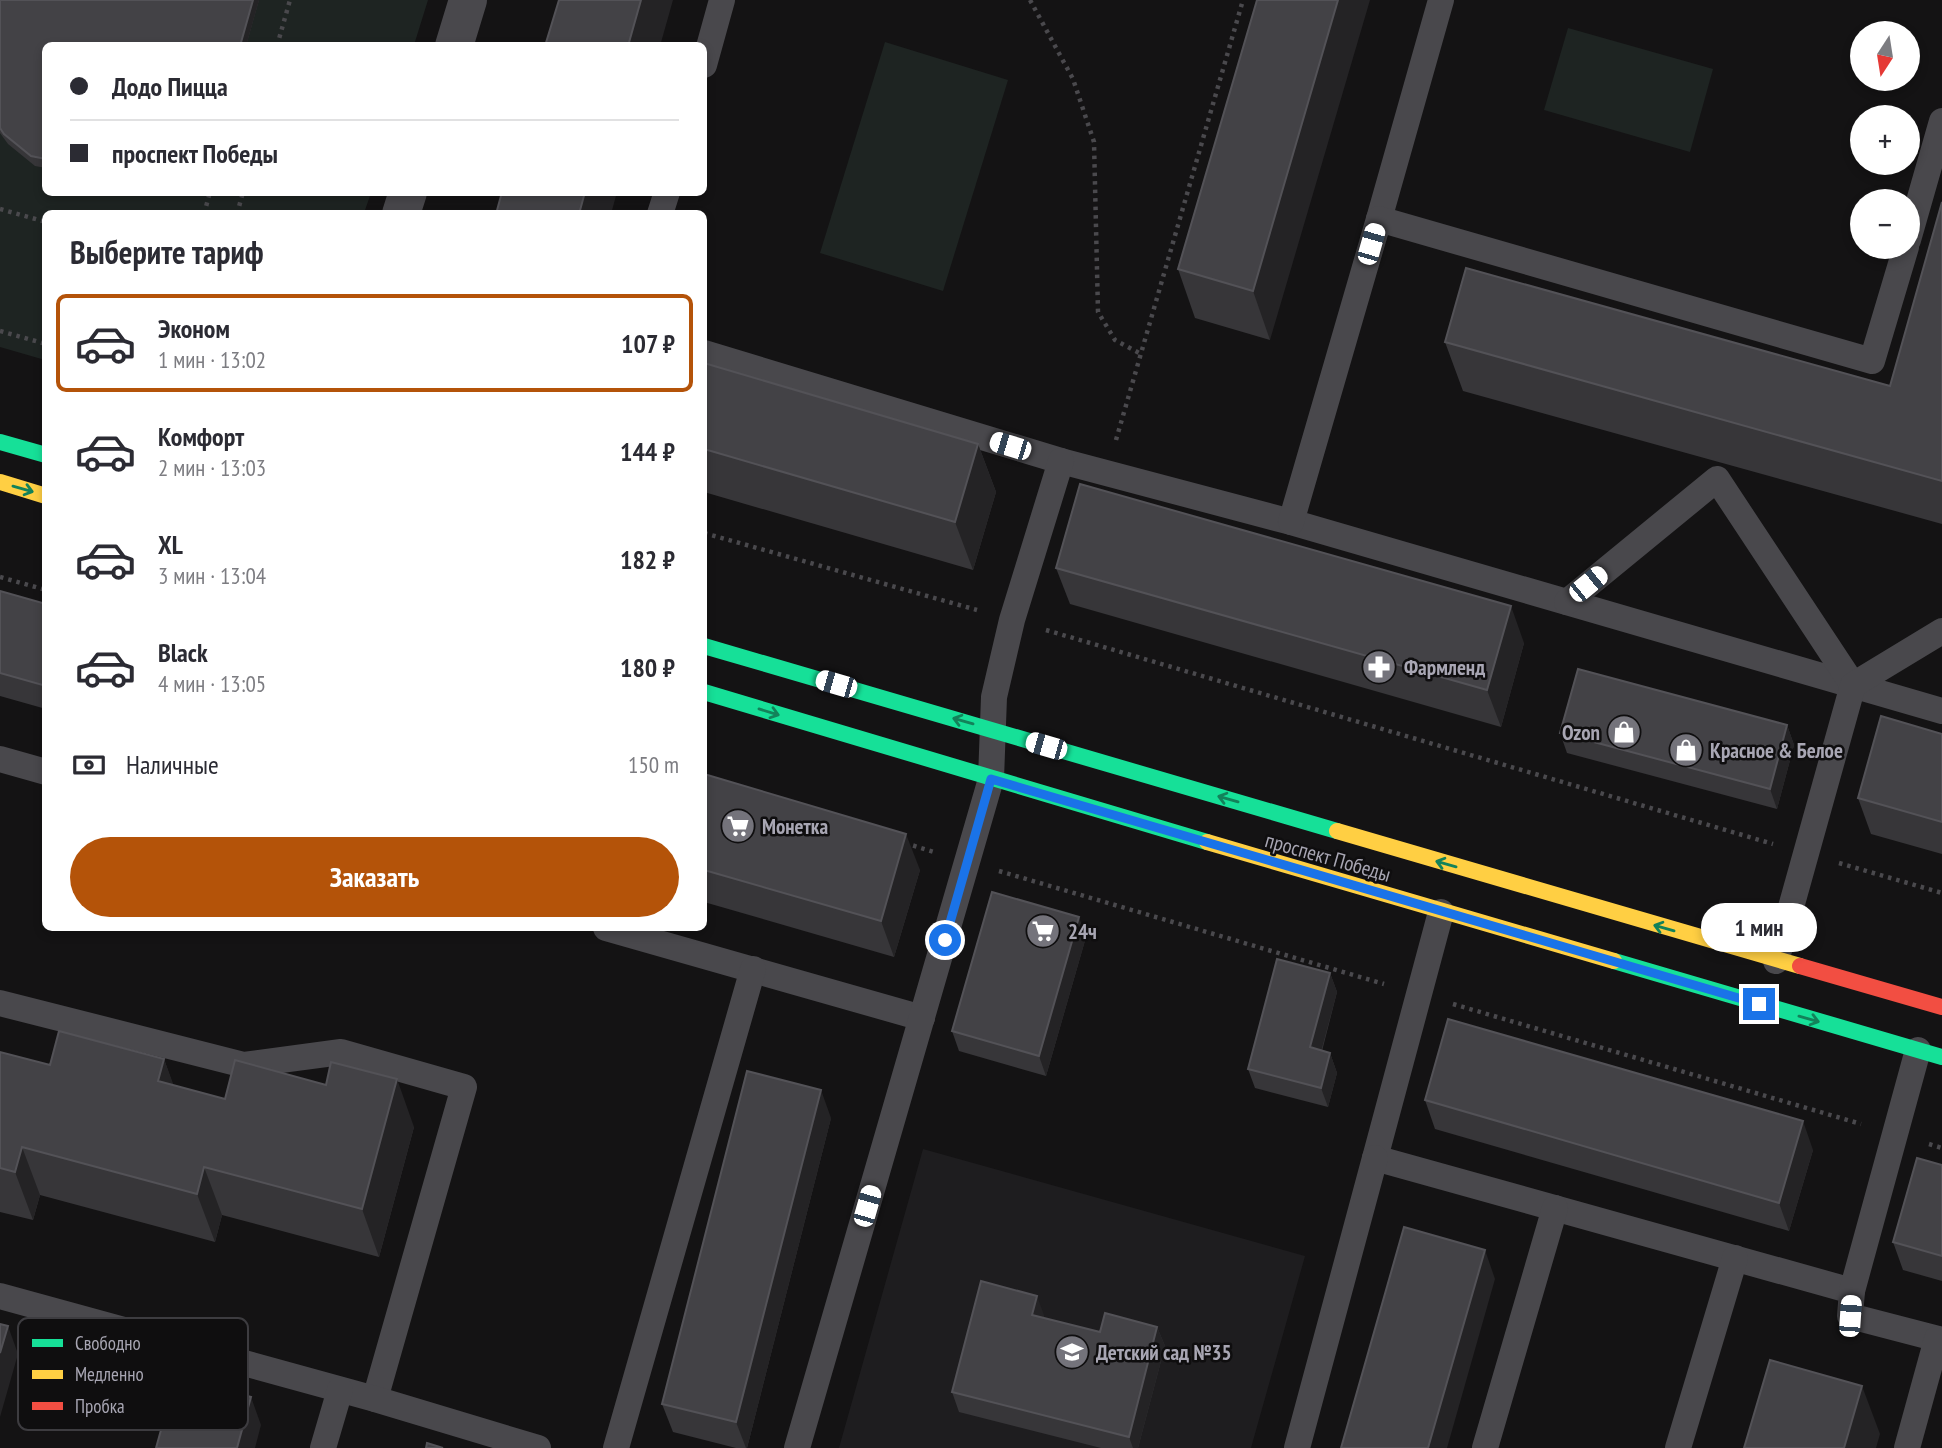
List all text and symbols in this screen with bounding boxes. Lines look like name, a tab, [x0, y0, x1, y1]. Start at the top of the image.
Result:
north arrow	[1850, 21, 1920, 91]
map controls	[1850, 21, 1920, 259]
text: Додо Пицца	[112, 70, 228, 103]
button: +	[1850, 105, 1920, 175]
text: проспект Победы	[112, 137, 278, 170]
button: −	[1850, 189, 1920, 259]
car	[1356, 221, 1387, 267]
text: Выберите тариф	[70, 231, 264, 273]
icon: car	[74, 312, 137, 375]
text: Эконом	[158, 312, 230, 345]
text: 107 ₽	[621, 327, 675, 360]
text: 1 мин · 13:02	[158, 345, 266, 374]
icon: car	[74, 420, 137, 483]
text: Комфорт	[158, 420, 244, 453]
car	[987, 430, 1034, 462]
text: 144 ₽	[620, 435, 675, 468]
text: 2 мин · 13:03	[158, 453, 266, 482]
one-way arrow	[12, 484, 34, 497]
icon: car	[74, 528, 137, 591]
text: XL	[158, 528, 183, 561]
text: 182 ₽	[620, 543, 675, 576]
text: 3 мин · 13:04	[158, 561, 266, 590]
car	[1566, 563, 1611, 605]
icon: car	[74, 636, 137, 699]
text: Black	[158, 636, 208, 669]
pharmacy icon: Фармленд	[1360, 648, 1398, 686]
text: 180 ₽	[620, 651, 675, 684]
place label: Фармленд	[1404, 654, 1485, 681]
car	[813, 668, 860, 700]
text: 4 мин · 13:05	[158, 669, 266, 698]
one-way arrow	[757, 706, 779, 719]
shop icon: Ozon	[1605, 713, 1643, 751]
one-way arrow	[952, 714, 974, 727]
place label: Ozon	[1562, 719, 1600, 746]
car	[1023, 730, 1070, 762]
shop icon: Красное & Белое	[1667, 731, 1705, 769]
place label: Красное & Белое	[1710, 737, 1843, 764]
icon: cash	[70, 746, 108, 784]
text: Наличные	[126, 748, 219, 781]
text: 150 m	[628, 750, 679, 779]
one-way arrow	[1217, 792, 1239, 805]
supermarket icon: Монетка	[719, 807, 757, 845]
place label: Монетка	[762, 813, 828, 840]
street label: проспект Победы	[1262, 826, 1394, 888]
button: Заказать	[70, 837, 679, 917]
one-way arrow	[1435, 856, 1457, 869]
callout: 1 мин	[1701, 902, 1817, 951]
supermarket icon: 24ч	[1024, 912, 1062, 950]
text: 1 мин	[1734, 913, 1784, 942]
place label: 24ч	[1068, 918, 1097, 945]
one-way arrow	[1654, 920, 1676, 933]
route start	[929, 924, 961, 956]
route end	[1743, 988, 1775, 1020]
one-way arrow	[1798, 1013, 1820, 1026]
car	[852, 1183, 883, 1229]
car	[1839, 1294, 1862, 1338]
legend	[18, 1318, 248, 1430]
text: Свободно	[75, 1331, 141, 1355]
school or university icon: Детский сад №35	[1053, 1333, 1091, 1371]
place label: Детский сад №35	[1096, 1339, 1232, 1366]
text: Медленно	[75, 1362, 144, 1386]
text: Пробка	[75, 1394, 125, 1418]

